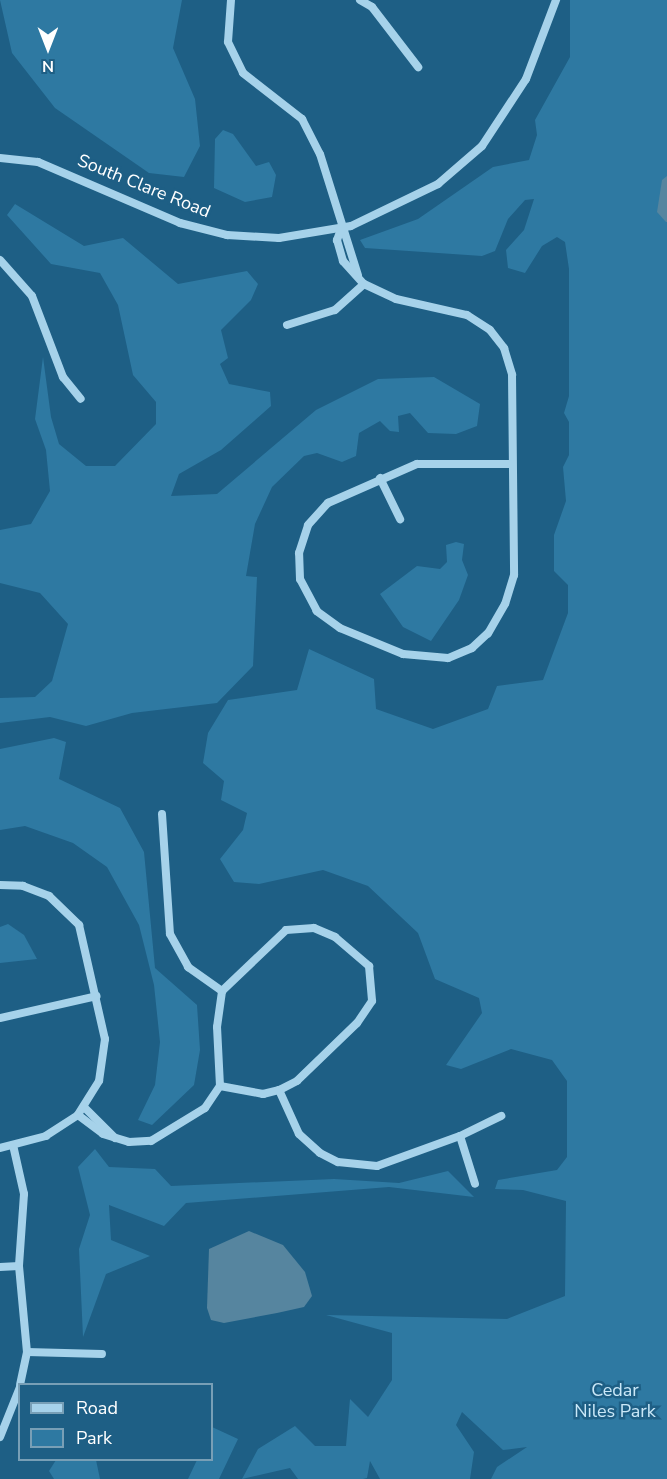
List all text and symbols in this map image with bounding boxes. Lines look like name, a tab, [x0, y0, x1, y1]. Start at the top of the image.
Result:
north arrow	[18, 18, 78, 78]
text: N	[42, 55, 54, 77]
street label: South Clare Road	[74, 149, 214, 223]
park label: Cedar Niles Park	[574, 1380, 656, 1422]
legend	[18, 1383, 213, 1461]
text: Road	[76, 1396, 118, 1420]
text: Park	[76, 1426, 112, 1450]

